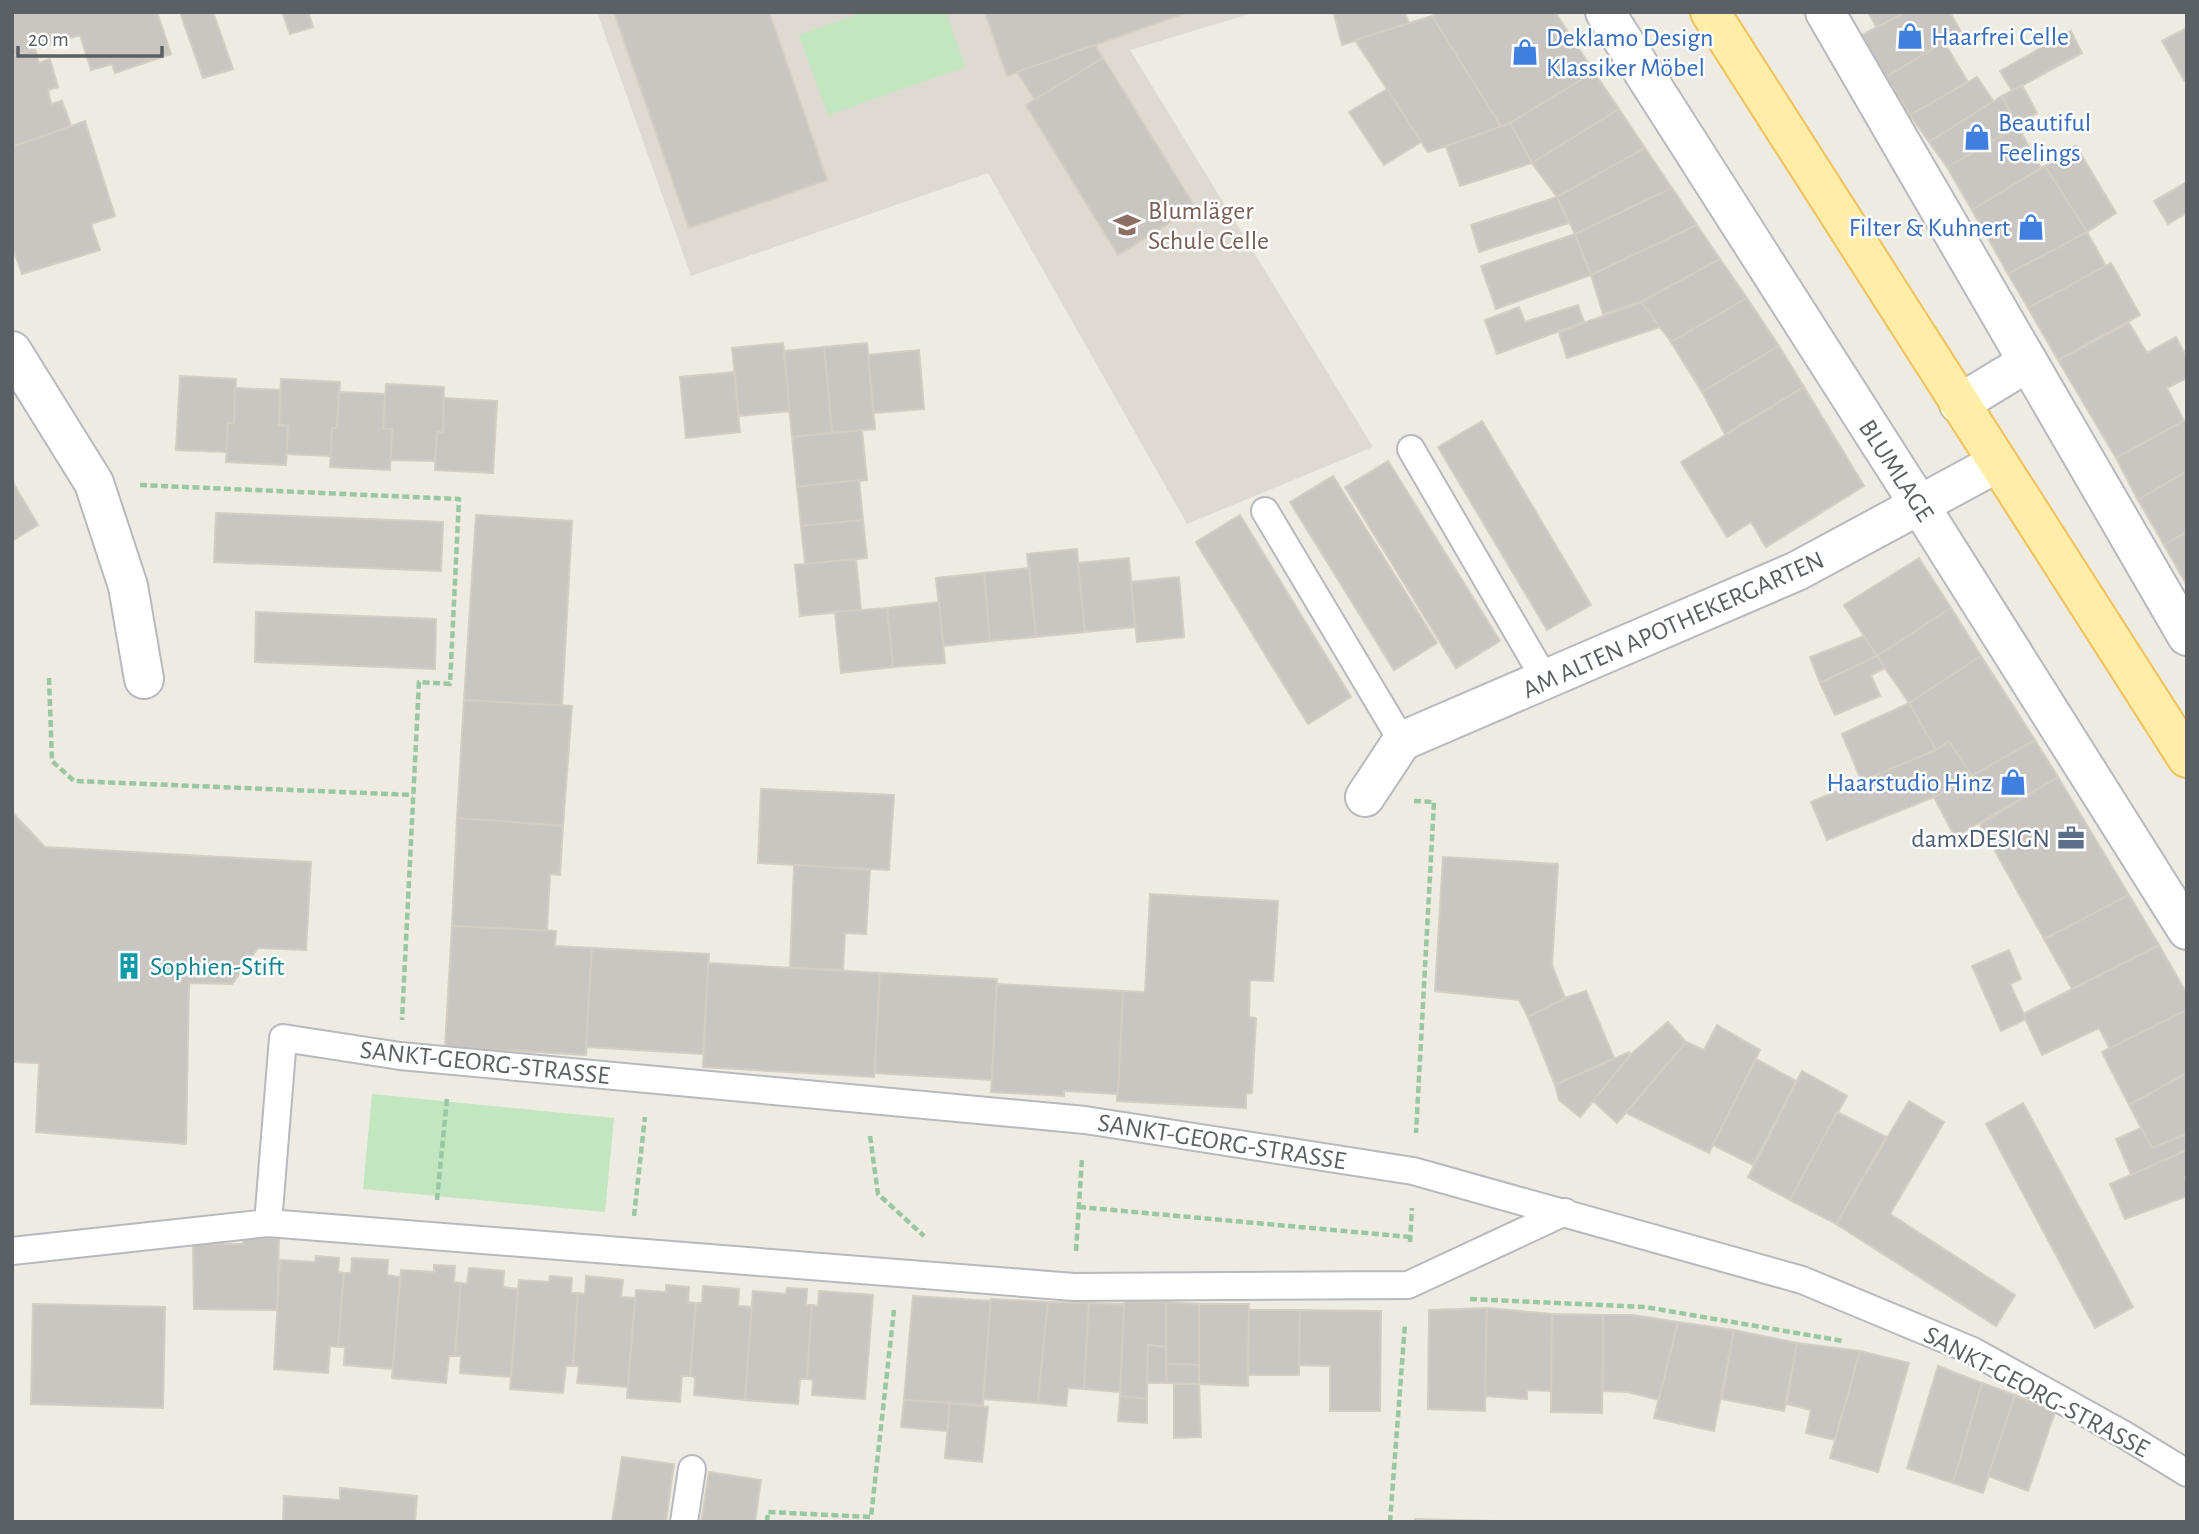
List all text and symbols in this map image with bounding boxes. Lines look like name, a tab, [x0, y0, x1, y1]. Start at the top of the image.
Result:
scale bar	[18, 14, 161, 58]
shop icon: Haarfrei Celle	[1895, 21, 1925, 51]
place label: Haarfrei Celle	[1931, 24, 2069, 50]
place label: Deklamo Design Klassiker Möbel	[1546, 25, 1713, 81]
text: 20 m	[28, 29, 69, 50]
shop icon: Deklamo Design Klassiker Möbel	[1510, 37, 1540, 67]
place label: Beautiful Feelings	[1998, 110, 2091, 166]
shop icon: Beautiful Feelings	[1962, 122, 1992, 152]
place label: Blumläger Schule Celle	[1148, 198, 1269, 254]
school or university icon: Blumläger Schule Celle	[1112, 210, 1142, 240]
shop icon: Filter & Kuhnert	[2016, 212, 2046, 242]
place label: Filter & Kuhnert	[1849, 215, 2010, 241]
street label: BLUMLAGE	[1854, 415, 1938, 526]
street label: AM ALTEN APOTHEKERGARTEN	[1519, 547, 1828, 703]
shop icon: Haarstudio Hinz	[1998, 767, 2028, 797]
place label: Haarstudio Hinz	[1826, 770, 1992, 796]
office icon: damxDESIGN	[2056, 823, 2086, 853]
place label: damxDESIGN	[1911, 826, 2050, 852]
building icon: Sophien-Stift	[114, 951, 144, 981]
place label: Sophien-Stift	[150, 954, 284, 980]
street label: SANKT-GEORG-STRASSE	[359, 1037, 611, 1089]
street label: SANKT-GEORG-STRASSE	[1096, 1110, 1348, 1174]
street label: SANKT-GEORG-STRASSE	[1920, 1321, 2153, 1462]

